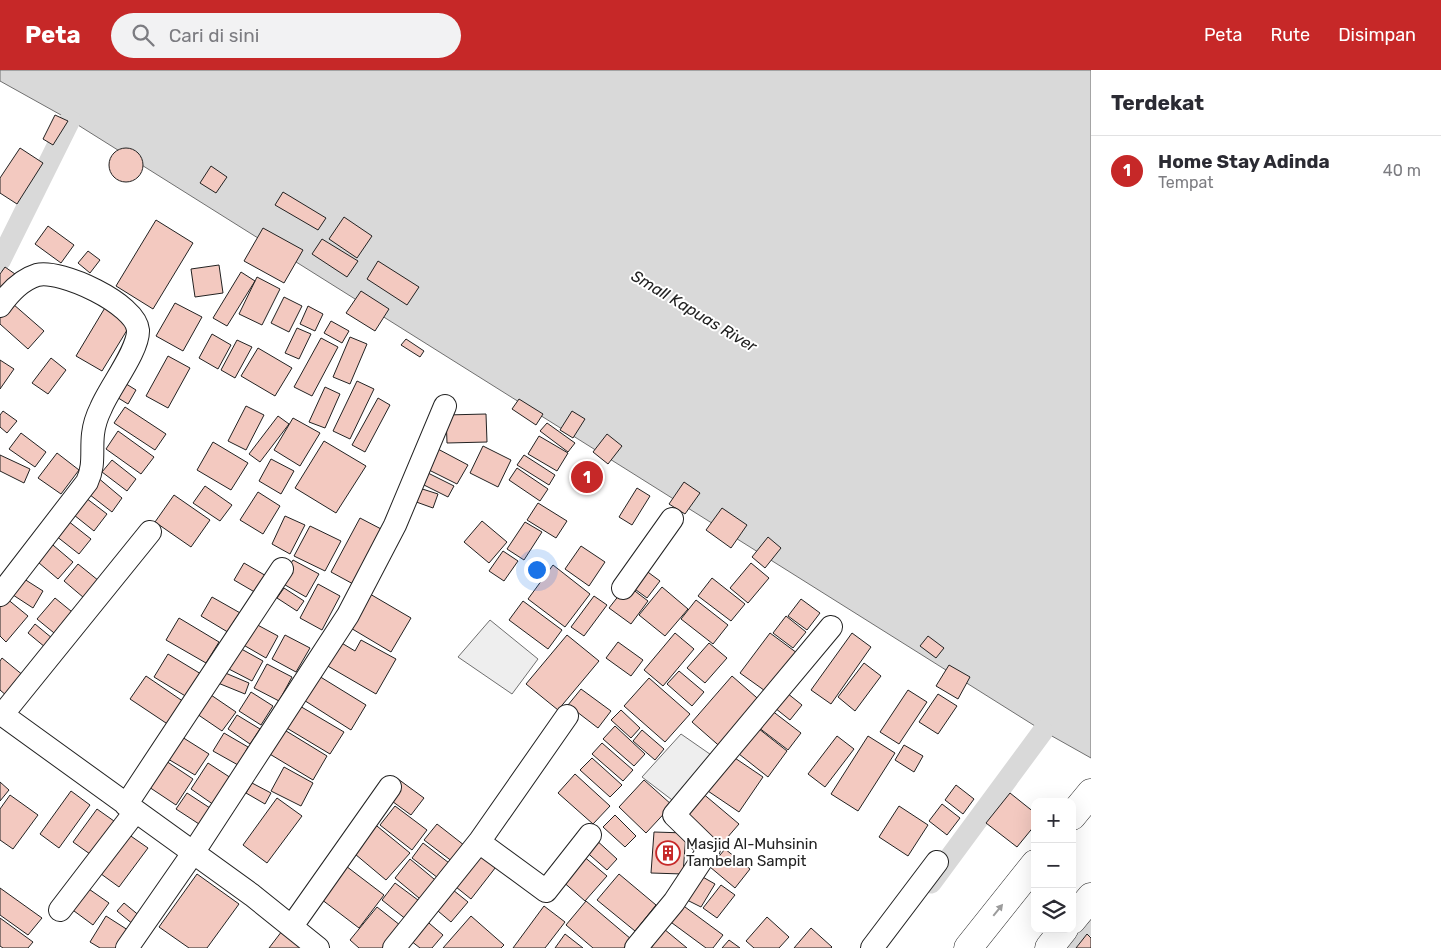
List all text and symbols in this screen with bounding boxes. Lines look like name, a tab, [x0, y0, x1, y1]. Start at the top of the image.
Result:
search box	[111, 13, 461, 58]
text: Peta	[25, 21, 81, 49]
icon: search	[129, 21, 157, 49]
text: Cari di sini	[169, 24, 259, 47]
text: Peta	[1204, 24, 1242, 46]
text: Rute	[1270, 24, 1310, 46]
text: Disimpan	[1338, 24, 1416, 46]
text: Terdekat	[1111, 90, 1204, 115]
text: Home Stay Adinda	[1158, 150, 1330, 173]
text: 1	[1123, 161, 1131, 180]
text: 40 m	[1383, 161, 1421, 180]
text: Tempat	[1158, 173, 1213, 192]
water label: Small Kapuas River	[628, 266, 761, 356]
pin: 1	[571, 458, 603, 496]
your location	[524, 557, 550, 583]
map controls	[1031, 798, 1076, 933]
button: +	[1031, 798, 1076, 843]
place label: Masjid Al-Muhsinin Tambelan Sampit	[686, 835, 818, 870]
building icon: Masjid Al-Muhsinin Tambelan Sampit	[655, 840, 681, 866]
button: −	[1031, 843, 1076, 888]
button: layers	[1031, 888, 1076, 933]
one-way arrow	[992, 904, 1003, 917]

